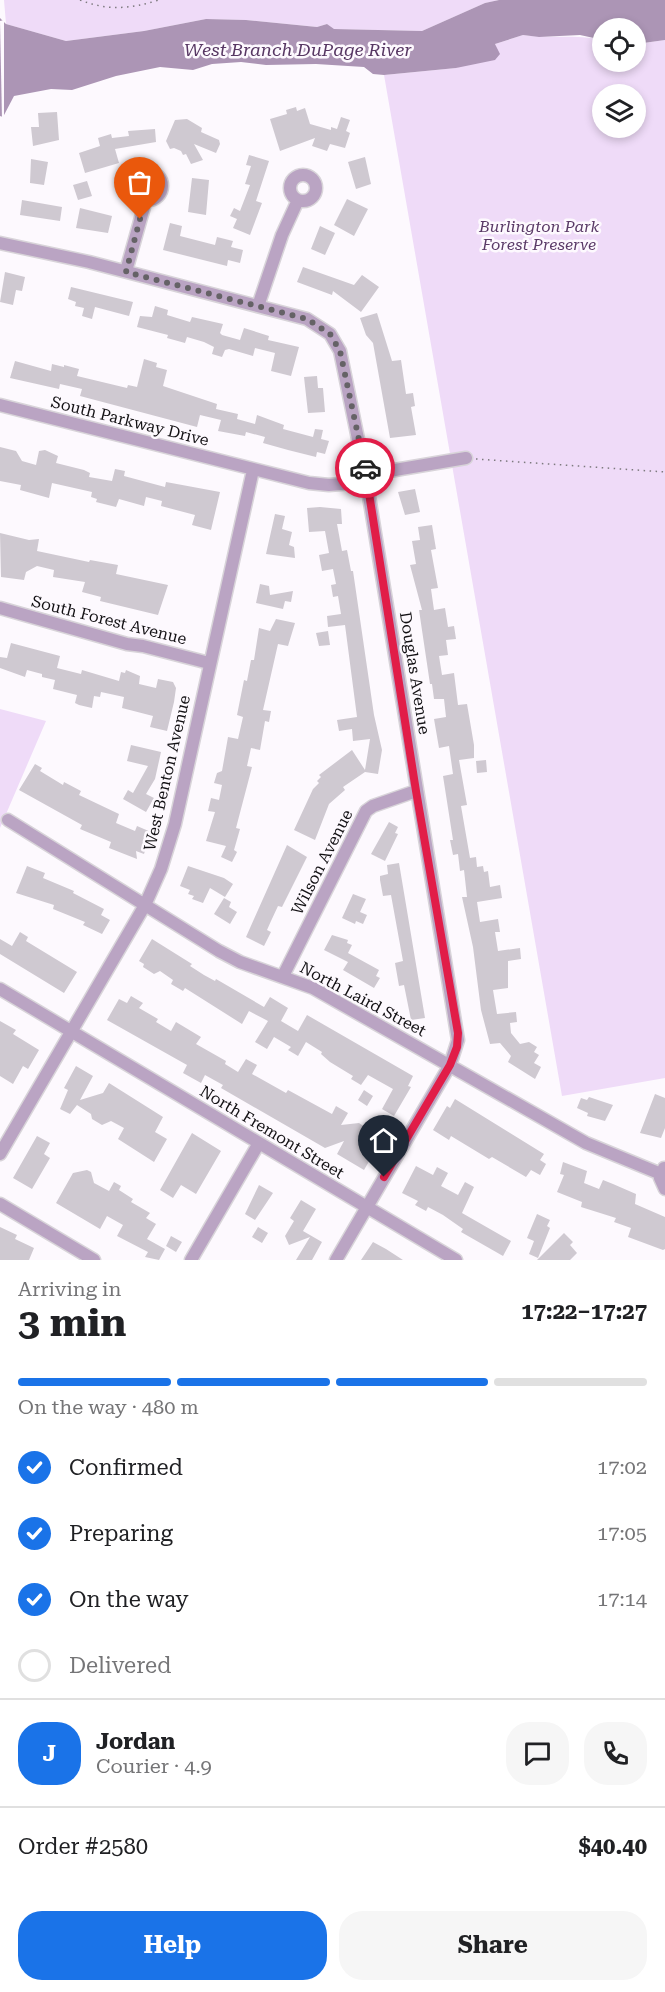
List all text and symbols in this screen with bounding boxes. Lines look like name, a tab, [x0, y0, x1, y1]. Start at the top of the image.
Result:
map controls	[592, 18, 646, 138]
button: locate	[592, 18, 646, 72]
water label: West Branch DuPage River	[184, 39, 412, 60]
button: layers	[592, 84, 646, 138]
pin	[114, 157, 165, 219]
icon: bag	[123, 166, 156, 199]
park label: Burlington Park Forest Preserve	[478, 217, 599, 254]
street label: South Parkway Drive	[49, 392, 211, 450]
courier	[335, 438, 395, 498]
icon: car	[349, 452, 382, 485]
street label: South Forest Avenue	[29, 592, 189, 649]
street label: Douglas Avenue	[396, 610, 434, 736]
street label: West Benton Avenue	[140, 693, 194, 853]
street label: Wilson Avenue	[287, 806, 357, 918]
street label: North Laird Street	[297, 958, 429, 1040]
street label: North Fremont Street	[196, 1081, 348, 1183]
pin	[358, 1115, 409, 1177]
icon: home	[367, 1124, 400, 1157]
text: Arriving in	[18, 1277, 121, 1301]
text: 17:22–17:27	[521, 1299, 647, 1324]
text: 3 min	[18, 1300, 126, 1346]
text: On the way · 480 m	[18, 1395, 199, 1419]
icon: check	[18, 1451, 51, 1484]
text: Confirmed	[69, 1455, 183, 1480]
text: 17:02	[597, 1455, 647, 1479]
icon: check	[18, 1517, 51, 1550]
text: Preparing	[69, 1521, 173, 1546]
text: 17:05	[597, 1521, 647, 1545]
icon: check	[18, 1583, 51, 1616]
text: On the way	[69, 1587, 189, 1612]
text: 17:14	[597, 1587, 647, 1611]
text: Delivered	[69, 1653, 171, 1678]
button: chat	[506, 1722, 569, 1785]
button: phone	[584, 1722, 647, 1785]
text: Jordan	[96, 1729, 175, 1754]
text: J	[43, 1741, 56, 1766]
text: Courier · 4.9	[96, 1754, 212, 1778]
text: Order #2580	[18, 1834, 148, 1859]
text: $40.40	[578, 1834, 647, 1859]
button: Help	[18, 1911, 327, 1980]
button: Share	[339, 1911, 647, 1980]

